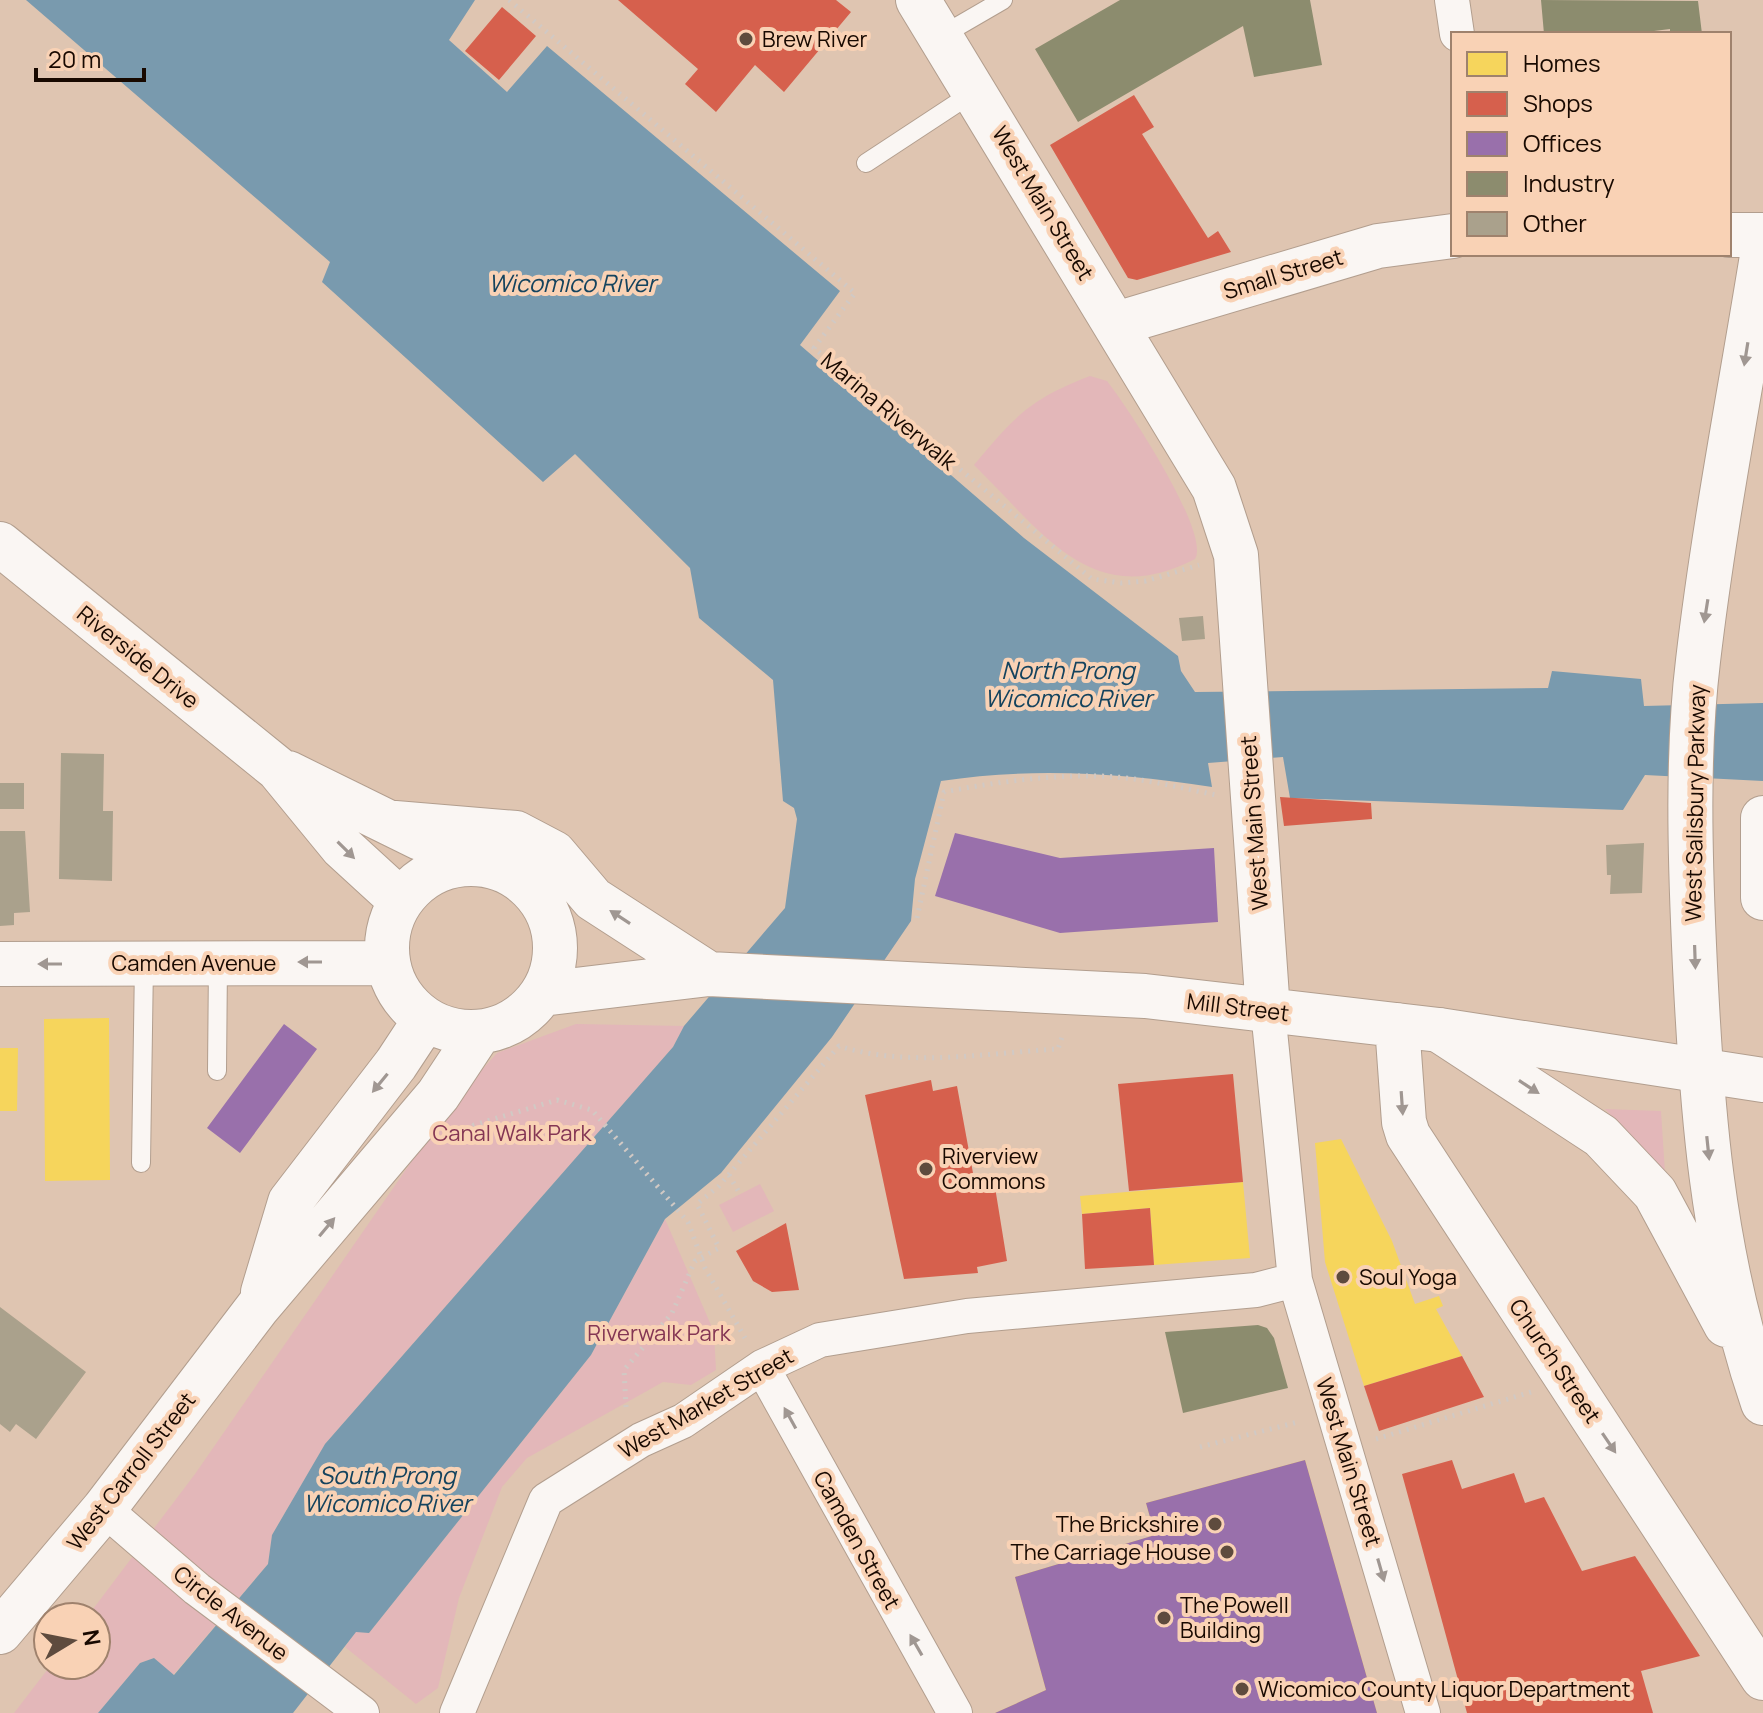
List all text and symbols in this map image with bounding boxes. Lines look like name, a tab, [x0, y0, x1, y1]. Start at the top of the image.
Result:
place label: Brew River	[762, 24, 868, 54]
marker: Brew River	[737, 30, 755, 48]
scale bar	[36, 32, 144, 82]
legend	[1451, 32, 1731, 256]
text: 20 m	[48, 42, 101, 75]
text: Homes	[1523, 46, 1601, 79]
text: Shops	[1523, 86, 1593, 119]
street label: West Main Street	[985, 120, 1101, 286]
text: Offices	[1523, 126, 1602, 159]
text: Industry	[1523, 166, 1615, 199]
text: Other	[1523, 206, 1587, 239]
street label: Small Street	[1219, 242, 1347, 306]
water label: Wicomico River	[488, 266, 659, 299]
one-way arrow	[1740, 342, 1752, 367]
street label: Marina Riverwalk	[815, 345, 964, 477]
street label: Riverside Drive	[71, 599, 205, 715]
one-way arrow	[1699, 599, 1712, 624]
water label: North Prong Wicomico River	[984, 653, 1155, 714]
street label: West Salisbury Parkway	[1678, 684, 1712, 922]
street label: West Main Street	[1233, 735, 1275, 911]
one-way arrow	[336, 840, 355, 859]
one-way arrow	[609, 910, 631, 924]
one-way arrow	[1688, 945, 1701, 970]
street label: Camden Avenue	[112, 948, 277, 978]
one-way arrow	[297, 956, 322, 968]
one-way arrow	[37, 958, 62, 970]
street label: Mill Street	[1185, 986, 1291, 1028]
one-way arrow	[372, 1073, 389, 1093]
one-way arrow	[1518, 1080, 1540, 1094]
one-way arrow	[1396, 1091, 1409, 1116]
park label: Canal Walk Park	[433, 1118, 593, 1148]
one-way arrow	[1701, 1136, 1714, 1161]
place label: Riverview Commons	[942, 1141, 1046, 1196]
marker: Riverview Commons	[917, 1160, 935, 1178]
one-way arrow	[318, 1217, 335, 1237]
place label: Soul Yoga	[1359, 1262, 1457, 1292]
marker: Soul Yoga	[1334, 1268, 1352, 1286]
street label: Church Street	[1502, 1293, 1608, 1429]
park label: Riverwalk Park	[587, 1318, 732, 1348]
street label: West Market Street	[613, 1341, 799, 1465]
street label: West Main Street	[1309, 1374, 1389, 1550]
street label: West Carroll Street	[60, 1386, 202, 1556]
one-way arrow	[783, 1407, 797, 1429]
one-way arrow	[1601, 1432, 1616, 1453]
water label: South Prong Wicomico River	[303, 1458, 474, 1519]
street label: Camden Street	[807, 1465, 908, 1615]
place label: The Brickshire	[1056, 1509, 1199, 1539]
marker: The Brickshire	[1206, 1515, 1224, 1533]
place label: The Carriage House	[1011, 1537, 1211, 1567]
marker: The Carriage House	[1218, 1543, 1236, 1561]
one-way arrow	[1375, 1558, 1388, 1582]
street label: Circle Avenue	[167, 1559, 295, 1667]
place label: The Powell Building	[1180, 1590, 1289, 1645]
north arrow	[32, 1601, 112, 1681]
marker: The Powell Building	[1155, 1609, 1173, 1627]
text: N	[76, 1627, 108, 1648]
one-way arrow	[909, 1634, 923, 1656]
place label: Wicomico County Liquor Department	[1258, 1674, 1631, 1704]
marker: Wicomico County Liquor Department	[1233, 1680, 1251, 1698]

